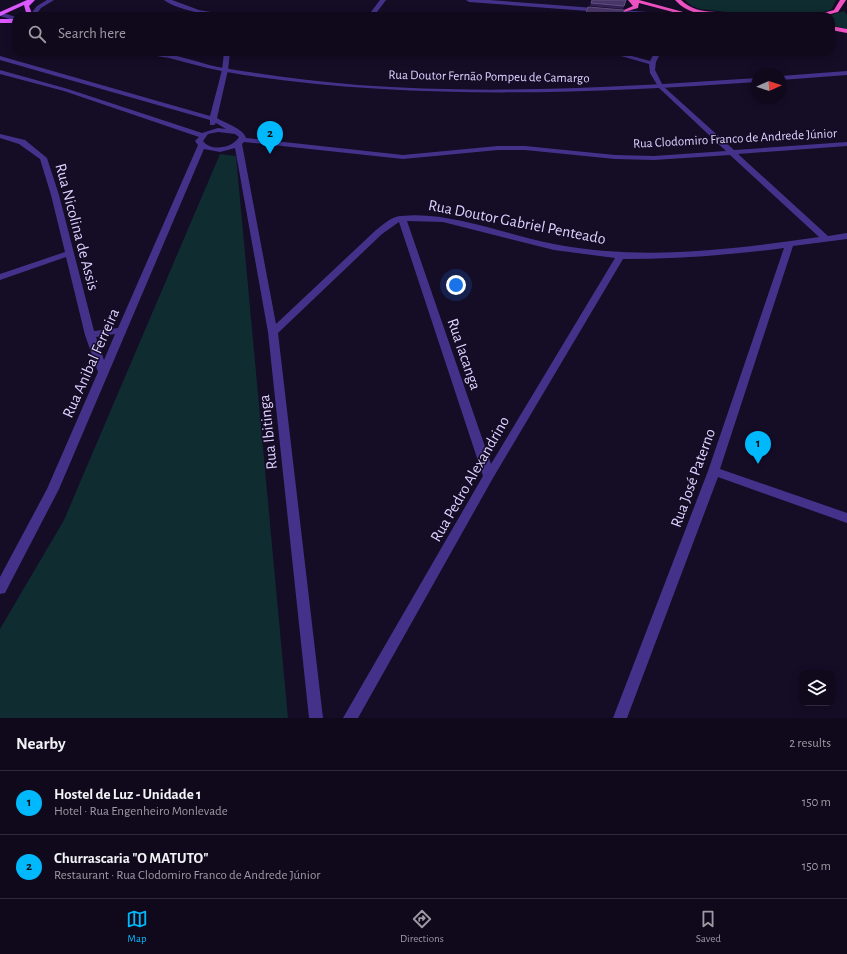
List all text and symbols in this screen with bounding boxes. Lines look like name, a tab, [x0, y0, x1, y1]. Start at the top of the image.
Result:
search box	[12, 12, 835, 56]
icon: search	[26, 23, 48, 45]
text: Search here	[58, 26, 126, 41]
north arrow	[751, 68, 787, 104]
street label: Rua Doutor Fernão Pompeu de Camargo	[388, 69, 590, 85]
pin: 2	[257, 121, 283, 154]
street label: Rua Clodomiro Franco de Andrede Júnior	[633, 127, 838, 151]
street label: Rua Nicolina de Assis	[52, 162, 102, 292]
street label: Rua Doutor Gabriel Penteado	[427, 197, 607, 247]
your location	[446, 275, 466, 295]
street label: Rua Anibal Ferreira	[60, 306, 122, 420]
street label: Rua Iacanga	[444, 316, 484, 392]
street label: Rua Ibitinga	[256, 394, 280, 470]
street label: Rua Pedro Alexandrino	[428, 413, 512, 544]
street label: Rua José Paterno	[668, 426, 718, 530]
pin: 1	[745, 431, 771, 464]
map controls	[799, 670, 835, 706]
button: layers	[799, 670, 835, 706]
text: Nearby	[16, 735, 66, 752]
text: 2 results	[789, 737, 831, 750]
text: Hostel de Luz - Unidade 1	[54, 787, 201, 802]
text: 1	[27, 796, 31, 809]
text: 150 m	[802, 796, 831, 809]
text: Hotel · Rua Engenheiro Monlevade	[54, 805, 228, 818]
text: Churrascaria "O MATUTO"	[54, 851, 208, 866]
text: 2	[26, 860, 32, 873]
text: 150 m	[802, 860, 831, 873]
text: Restaurant · Rua Clodomiro Franco de Andrede Júnior	[54, 869, 320, 882]
tab: Map	[126, 908, 148, 945]
tab: Directions	[400, 908, 444, 945]
tab: Saved	[696, 908, 721, 945]

